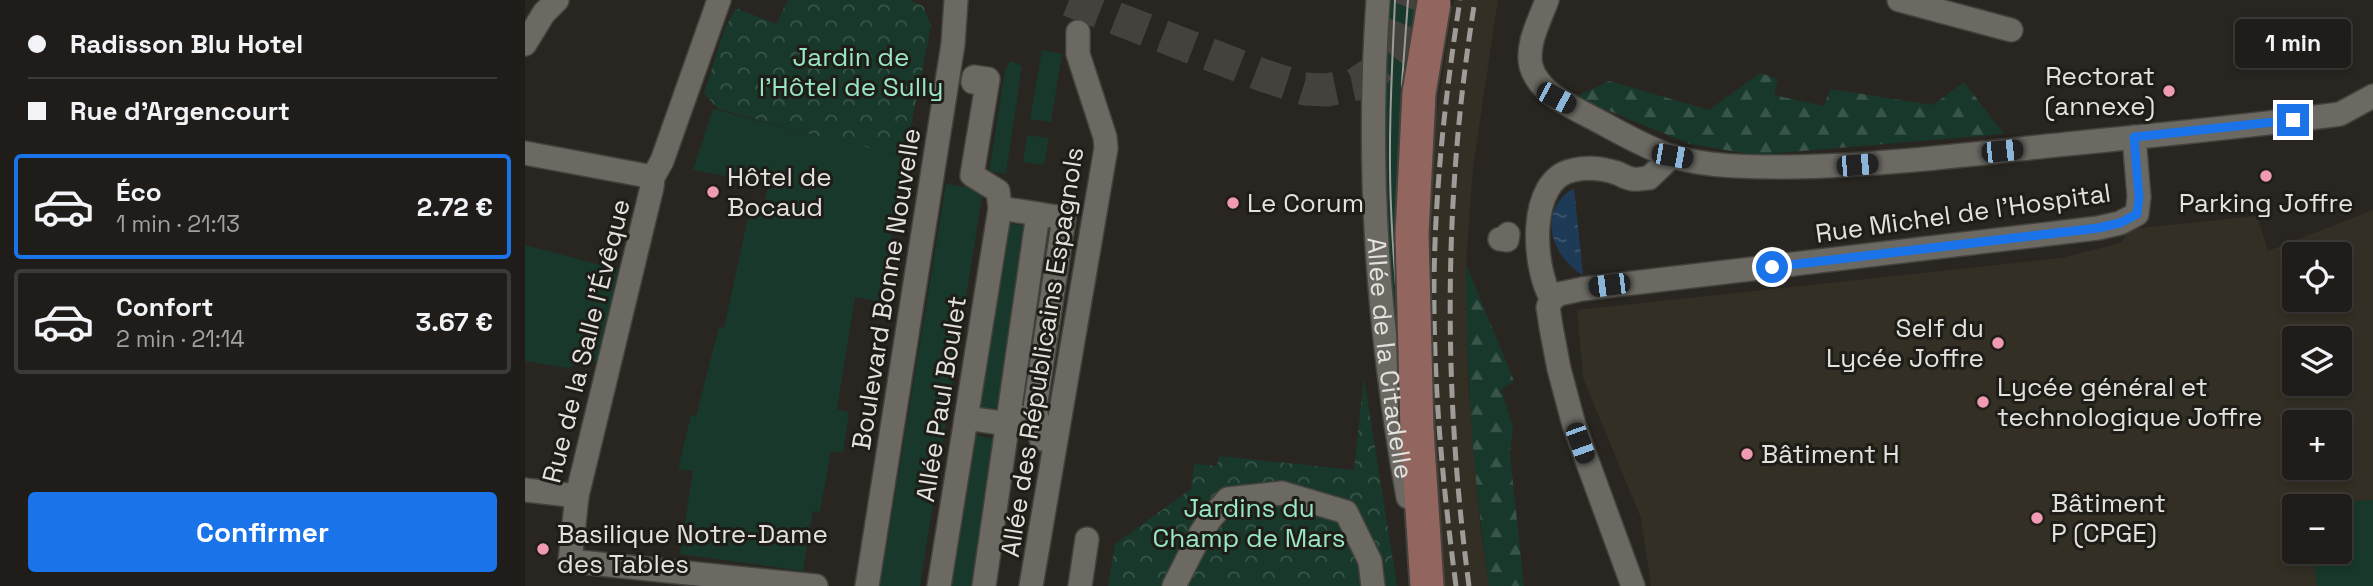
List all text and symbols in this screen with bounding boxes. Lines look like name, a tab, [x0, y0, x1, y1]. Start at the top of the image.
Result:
callout: 1 min	[2235, 18, 2351, 68]
text: Radisson Blu Hotel	[70, 27, 303, 61]
text: 1 min	[2265, 28, 2321, 58]
park label: Jardin de l'Hôtel de Sully	[759, 40, 943, 104]
place label: Rectorat (annexe)	[2044, 59, 2155, 123]
car	[1533, 79, 1580, 117]
marker: Rectorat (annexe)	[2161, 83, 2177, 99]
text: Rue d'Argencourt	[70, 94, 290, 128]
route end	[2277, 104, 2309, 136]
street label: Boulevard Bonne Nouvelle	[844, 126, 928, 452]
car	[1981, 138, 2024, 164]
car	[1650, 142, 1695, 170]
street label: Allée des Républicains Espagnols	[993, 145, 1091, 559]
car	[1836, 153, 1879, 177]
place label: Hôtel de Bocaud	[727, 160, 832, 224]
marker: Parking Joffre	[2258, 168, 2274, 184]
icon: car	[32, 175, 95, 238]
text: Éco	[116, 175, 162, 209]
street label: Rue Michel de l'Hospital	[1813, 175, 2113, 251]
marker: Hôtel de Bocaud	[705, 184, 721, 200]
place label: Le Corum	[1247, 186, 1364, 220]
place label: Parking Joffre	[2179, 186, 2353, 220]
text: 2.72 €	[417, 190, 493, 224]
marker: Le Corum	[1225, 195, 1241, 211]
street label: Rue de la Salle l'Évêque	[534, 196, 638, 486]
text: 1 min · 21:13	[116, 209, 240, 239]
street label: Allée de la Citadelle	[1360, 236, 1422, 482]
map controls	[2282, 242, 2352, 564]
button: locate	[2282, 242, 2352, 312]
route start	[1756, 251, 1788, 283]
car	[1587, 272, 1632, 298]
icon: car	[32, 290, 95, 353]
text: Confort	[116, 290, 213, 324]
street label: Allée Paul Boulet	[908, 294, 974, 504]
text: 3.67 €	[415, 305, 493, 339]
place label: Self du Lycée Joffre	[1826, 311, 1984, 375]
text: 2 min · 21:14	[116, 324, 245, 354]
button: layers	[2282, 326, 2352, 396]
marker: Self du Lycée Joffre	[1990, 335, 2006, 351]
place label: Lycée général et technologique Joffre	[1997, 370, 2262, 434]
marker: Lycée général et technologique Joffre	[1975, 394, 1991, 410]
button: +	[2282, 410, 2352, 480]
car	[1563, 420, 1598, 466]
place label: Bâtiment H	[1761, 437, 1900, 471]
marker: Bâtiment H	[1739, 446, 1755, 462]
place label: Bâtiment P (CPGE)	[2051, 486, 2166, 550]
park label: Jardins du Champ de Mars	[1153, 491, 1345, 555]
button: Confirmer	[28, 492, 497, 572]
button: −	[2282, 494, 2352, 564]
marker: Bâtiment P (CPGE)	[2029, 510, 2045, 526]
place label: Basilique Notre-Dame des Tables	[557, 517, 828, 581]
marker: Basilique Notre-Dame des Tables	[535, 541, 551, 557]

